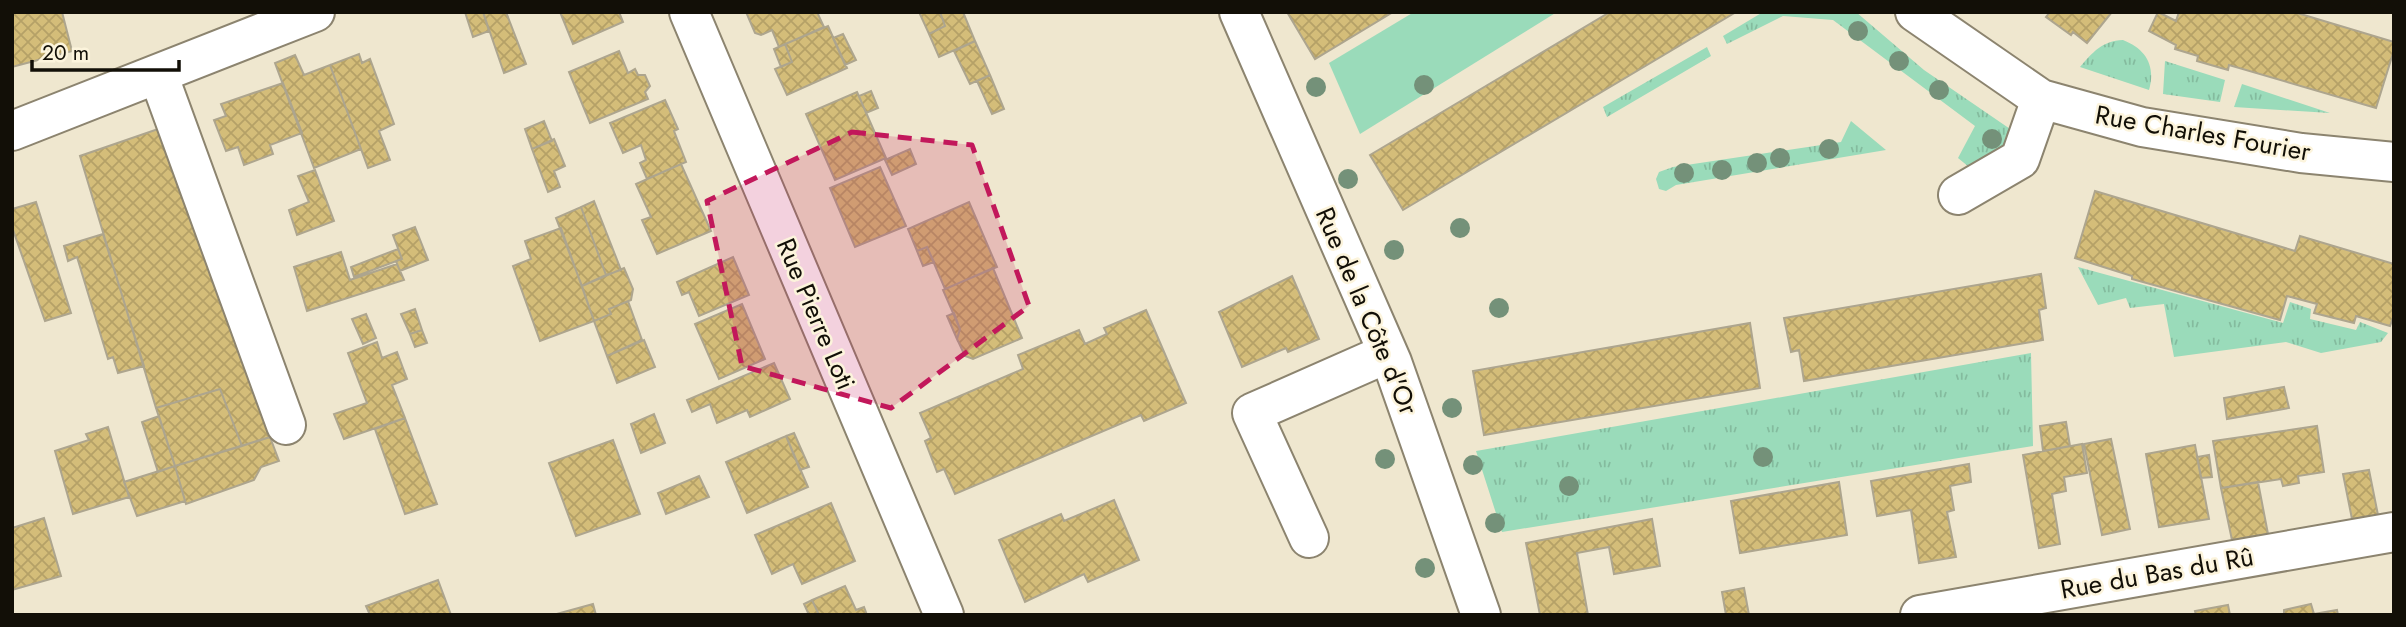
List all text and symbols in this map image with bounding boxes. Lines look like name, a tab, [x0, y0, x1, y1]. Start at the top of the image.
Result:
scale bar	[32, 28, 178, 72]
text: 20 m	[42, 38, 89, 68]
street label: Rue Charles Fourier	[2092, 95, 2314, 171]
street label: Rue de la Côte d'Or	[1306, 201, 1428, 421]
street label: Rue Pierre Loti	[767, 232, 865, 396]
street label: Rue du Bas du Rû	[2057, 537, 2257, 609]

